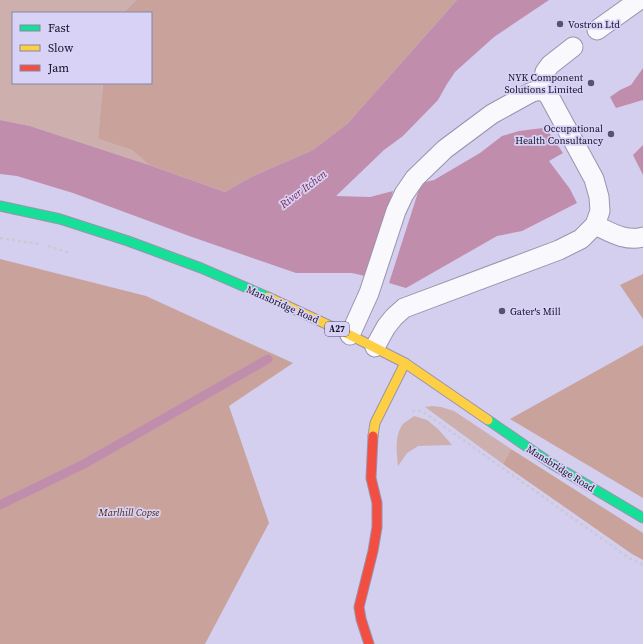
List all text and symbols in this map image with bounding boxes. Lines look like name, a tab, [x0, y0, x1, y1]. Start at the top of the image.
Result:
legend	[12, 12, 152, 84]
place label: Vostron Ltd	[568, 18, 620, 31]
marker: Vostron Ltd	[555, 19, 565, 29]
text: Fast	[48, 20, 70, 36]
text: Slow	[48, 40, 74, 56]
text: Jam	[47, 60, 69, 76]
place label: NYK Component Solutions Limited	[504, 71, 584, 96]
marker: NYK Component Solutions Limited	[586, 78, 596, 88]
place label: Occupational Health Consultancy	[515, 122, 604, 147]
marker: Occupational Health Consultancy	[606, 129, 616, 139]
water label: River Itchen	[276, 166, 330, 213]
street label: Mansbridge Road	[245, 283, 321, 326]
place label: Gater's Mill	[510, 305, 561, 318]
marker: Gater's Mill	[497, 306, 507, 316]
road number: A27	[325, 322, 349, 336]
street label: Mansbridge Road	[524, 442, 597, 495]
park label: Marlhill Copse	[98, 506, 159, 519]

